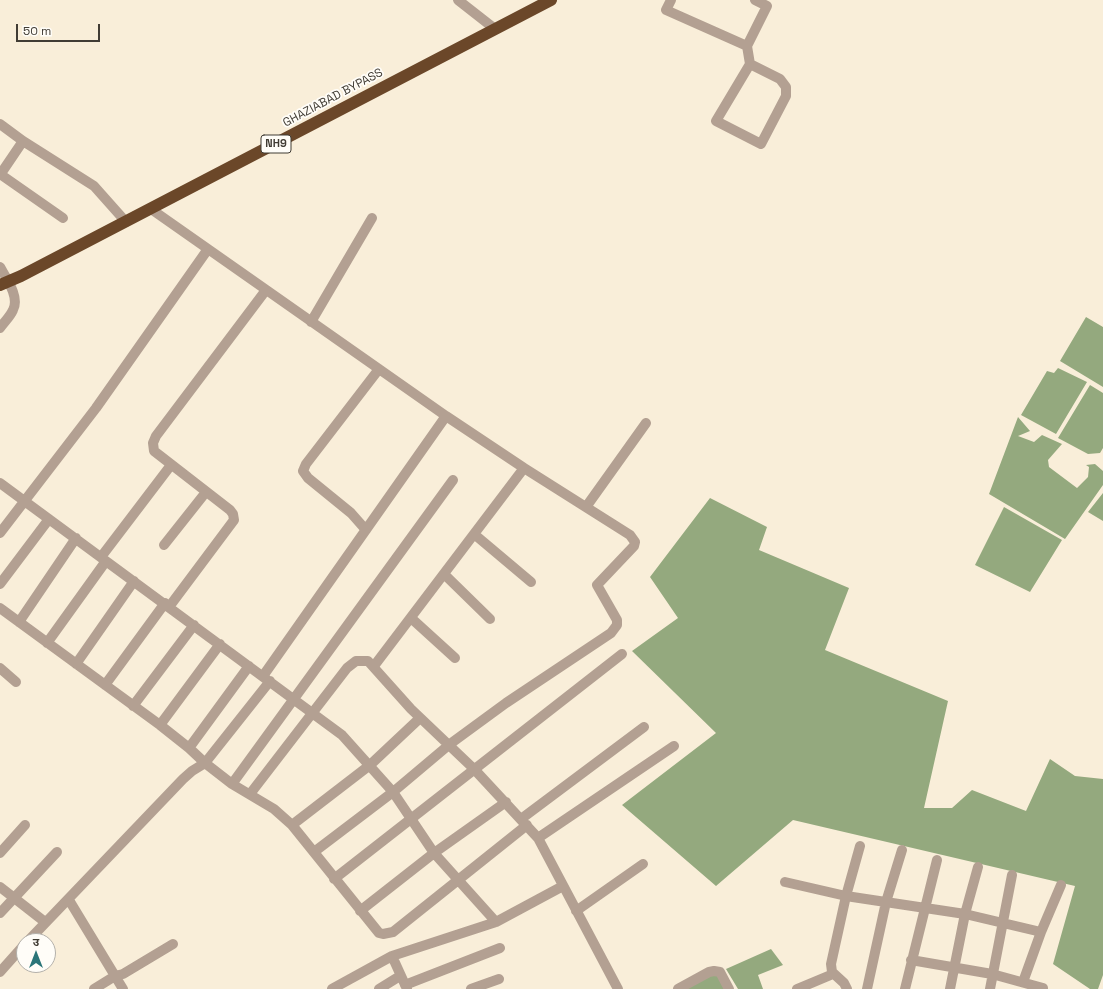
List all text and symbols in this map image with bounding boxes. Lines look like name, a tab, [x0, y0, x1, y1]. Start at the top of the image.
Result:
scale bar	[18, 16, 102, 42]
text: 50 m	[23, 23, 51, 39]
street label: GHAZIABAD BYPASS	[281, 66, 385, 130]
road number: NH9	[261, 135, 291, 153]
north arrow	[16, 933, 56, 973]
text: उ	[33, 935, 39, 949]

